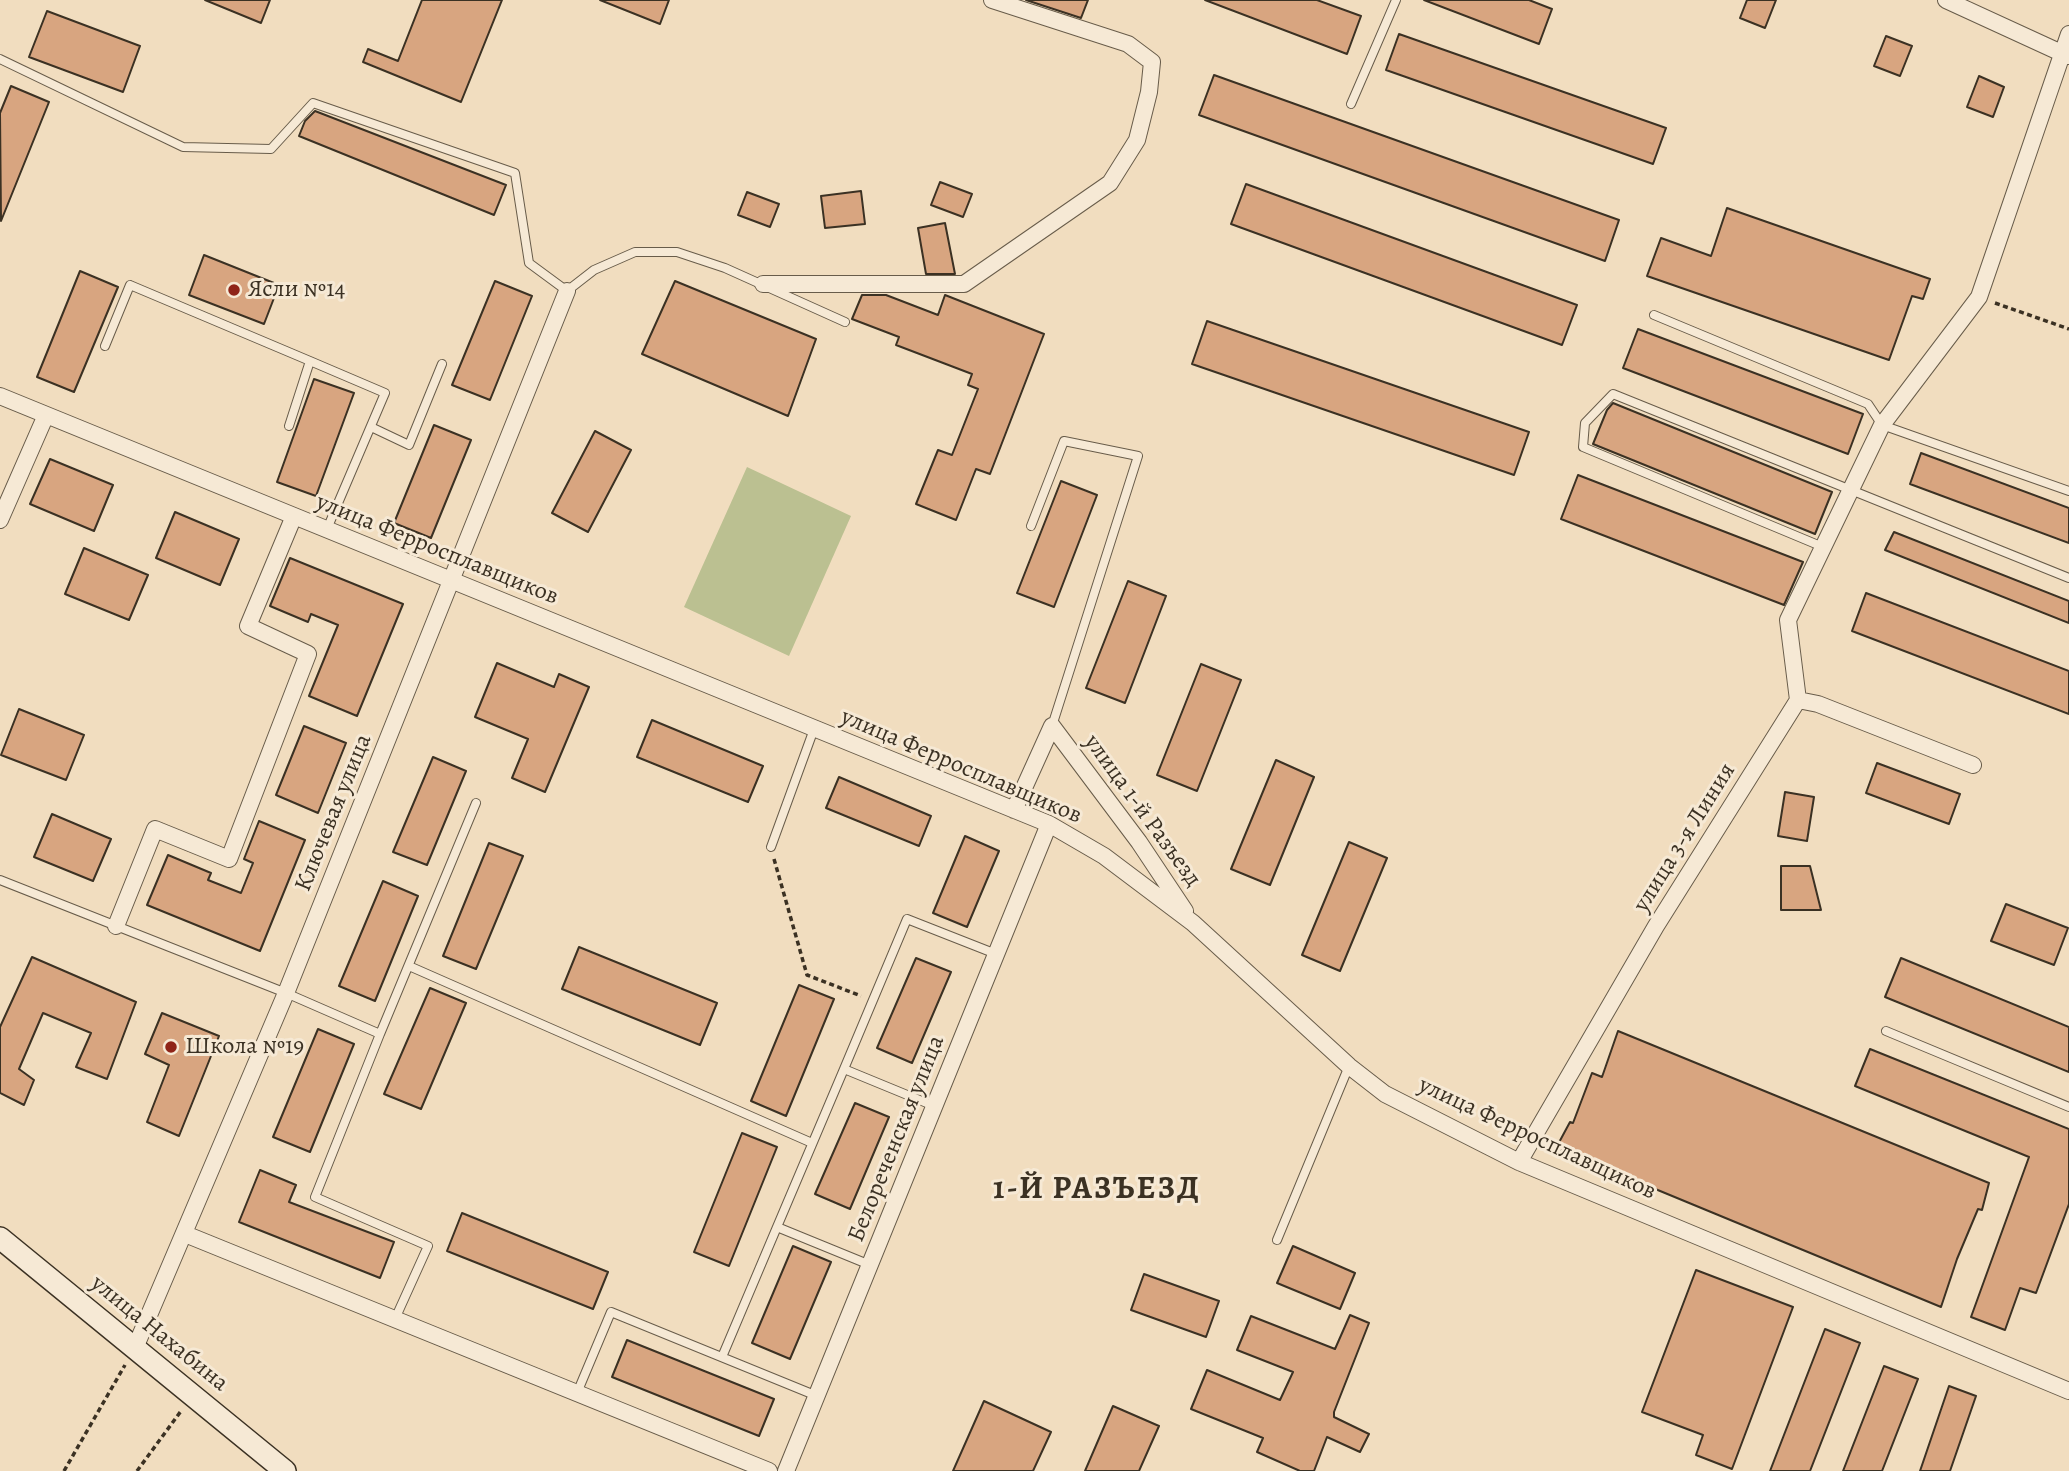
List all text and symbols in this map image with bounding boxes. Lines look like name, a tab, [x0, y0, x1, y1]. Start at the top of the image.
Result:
place label: Ясли №14	[248, 276, 345, 304]
marker: Ясли №14	[226, 282, 242, 298]
street label: улица Ферросплавщиков	[312, 488, 562, 612]
street label: улица Ферросплавщиков	[836, 703, 1086, 831]
street label: улица 1-й Разъезд	[1077, 729, 1207, 893]
street label: Ключевая улица	[289, 730, 379, 896]
street label: улица 3-я Линия	[1628, 758, 1742, 918]
street label: Белореченская улица	[842, 1031, 952, 1247]
place label: Школа №19	[185, 1033, 304, 1061]
marker: Школа №19	[163, 1039, 179, 1055]
street label: улица Ферросплавщиков	[1414, 1071, 1660, 1207]
district label: 1-Й РАЗЪЕЗД	[994, 1171, 1200, 1209]
street label: улица Нахабина	[84, 1270, 234, 1398]

